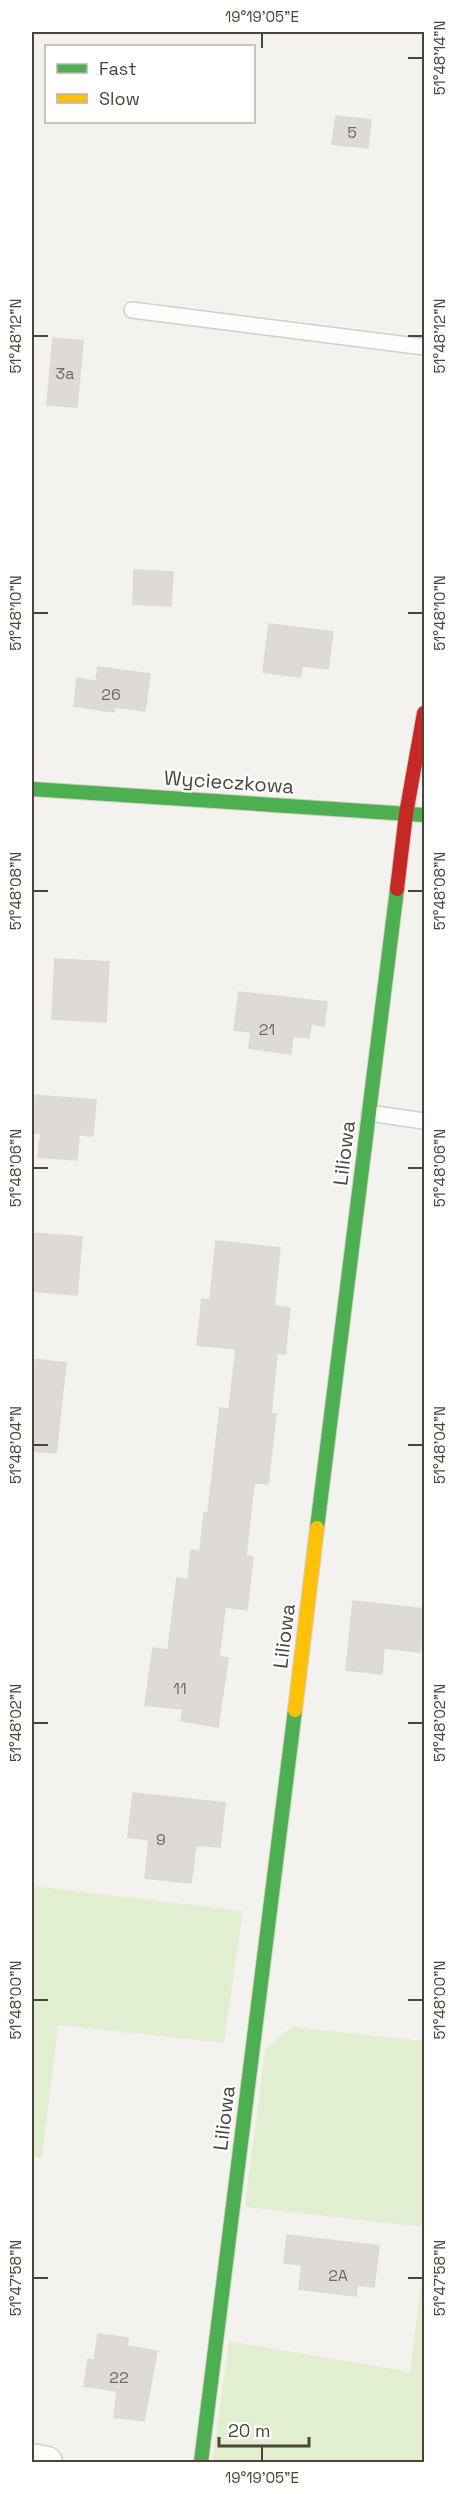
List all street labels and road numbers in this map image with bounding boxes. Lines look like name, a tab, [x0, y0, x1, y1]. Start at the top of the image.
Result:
street label: Wycieczkowa	[163, 764, 295, 800]
street label: Liliowa	[327, 1119, 361, 1187]
street label: Liliowa	[267, 1602, 301, 1670]
street label: Liliowa	[207, 2084, 241, 2152]

